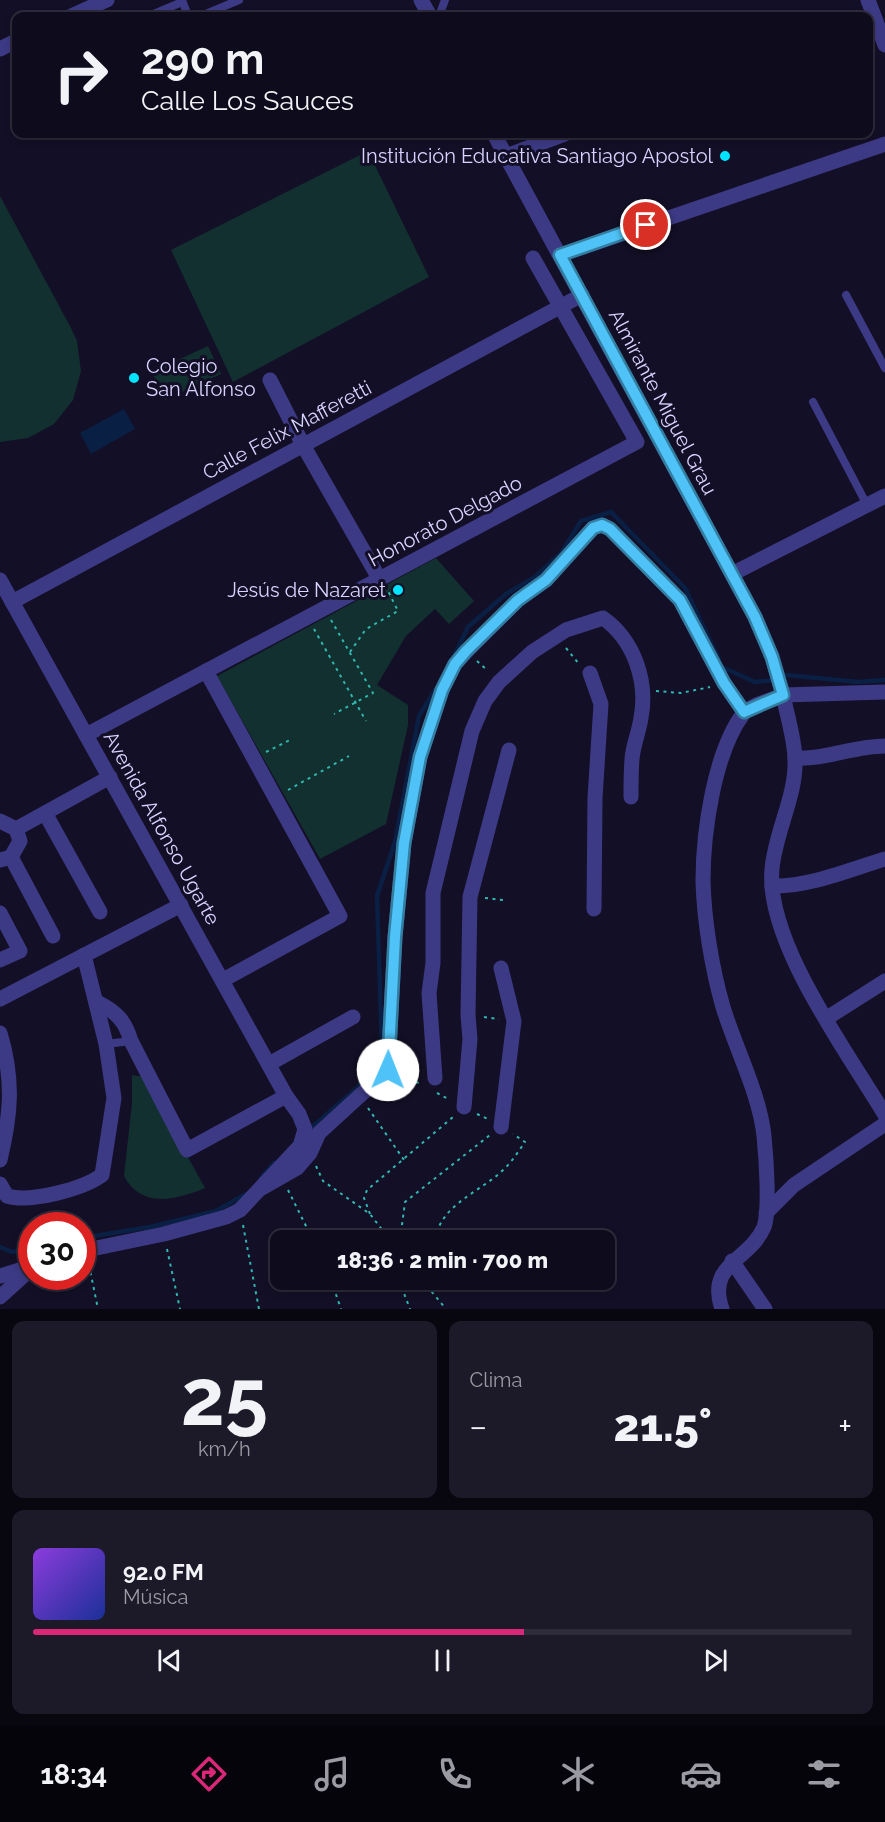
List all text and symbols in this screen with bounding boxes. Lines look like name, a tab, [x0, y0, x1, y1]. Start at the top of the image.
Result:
text: 290 m	[141, 35, 264, 84]
icon: right	[42, 36, 120, 114]
text: Calle Los Sauces	[141, 85, 354, 116]
place label: Institución Educativa Santiago Apostol	[361, 144, 714, 168]
marker: Institución Educativa Santiago Apostol	[718, 149, 732, 163]
pin	[620, 199, 671, 250]
icon: arrive	[629, 208, 662, 241]
street label: Almirante Miguel Grau	[604, 305, 722, 499]
place label: Colegio San Alfonso	[146, 354, 256, 401]
marker: Colegio San Alfonso	[127, 371, 141, 385]
street label: Calle Felix Mafferetti	[199, 375, 375, 485]
street label: Honorato Delgado	[364, 470, 526, 572]
place label: Jesús de Nazaret	[227, 578, 386, 602]
marker: Jesús de Nazaret	[391, 583, 405, 597]
street label: Avenida Alfonso Ugarte	[99, 727, 225, 929]
position arrow	[356, 1038, 420, 1102]
speed limit sign: 30	[18, 1212, 96, 1290]
text: 18:36 · 2 min · 700 m	[337, 1247, 548, 1273]
text: 25	[181, 1352, 268, 1443]
text: Clima	[470, 1368, 522, 1392]
text: 21.5°	[614, 1399, 712, 1452]
text: −	[470, 1407, 487, 1446]
text: +	[838, 1407, 852, 1446]
text: km/h	[198, 1437, 251, 1461]
text: 92.0 FM	[123, 1559, 204, 1585]
text: Música	[123, 1585, 188, 1609]
icon: previous	[153, 1644, 186, 1677]
icon: pause	[426, 1644, 459, 1677]
icon: next	[699, 1644, 732, 1677]
icon: directions	[188, 1753, 230, 1795]
icon: music	[311, 1753, 353, 1795]
icon: phone	[434, 1753, 476, 1795]
icon: climate	[557, 1753, 599, 1795]
icon: car	[680, 1753, 722, 1795]
icon: filters	[803, 1753, 845, 1795]
text: 18:34	[40, 1759, 107, 1790]

